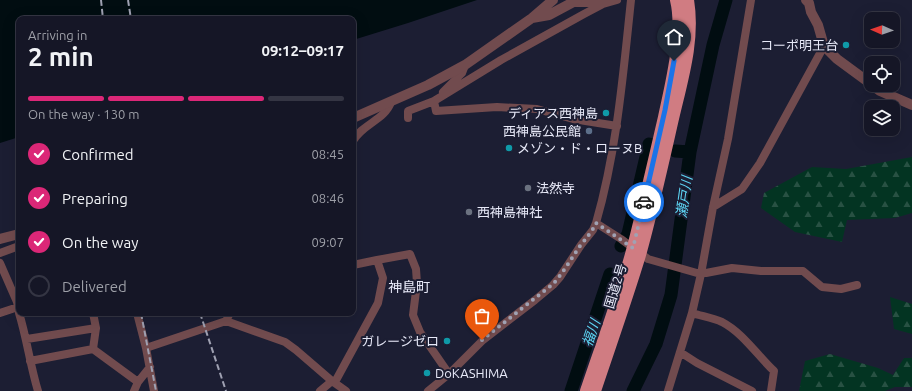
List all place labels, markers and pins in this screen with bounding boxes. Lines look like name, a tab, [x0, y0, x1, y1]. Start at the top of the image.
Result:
pin	[657, 20, 691, 61]
place label: コーポ明王台	[760, 38, 838, 52]
marker: コーポ明王台	[841, 40, 851, 50]
place label: ディアス西神島	[508, 106, 598, 120]
marker: ディアス西神島	[601, 108, 611, 118]
place label: 西神島公民館	[503, 124, 581, 138]
marker: 西神島公民館	[584, 126, 594, 136]
place label: メゾン・ド・ローヌB	[517, 141, 642, 155]
marker: メゾン・ド・ローヌB	[504, 143, 514, 153]
place label: 法然寺	[536, 181, 575, 195]
marker: 法然寺	[523, 183, 533, 193]
place label: 西神島神社	[477, 205, 542, 219]
marker: 西神島神社	[464, 207, 474, 217]
pin	[465, 299, 499, 340]
place label: ガレージゼロ	[361, 334, 439, 348]
marker: ガレージゼロ	[442, 336, 452, 346]
place label: DoKASHIMA	[435, 366, 508, 380]
marker: DoKASHIMA	[422, 368, 432, 378]

